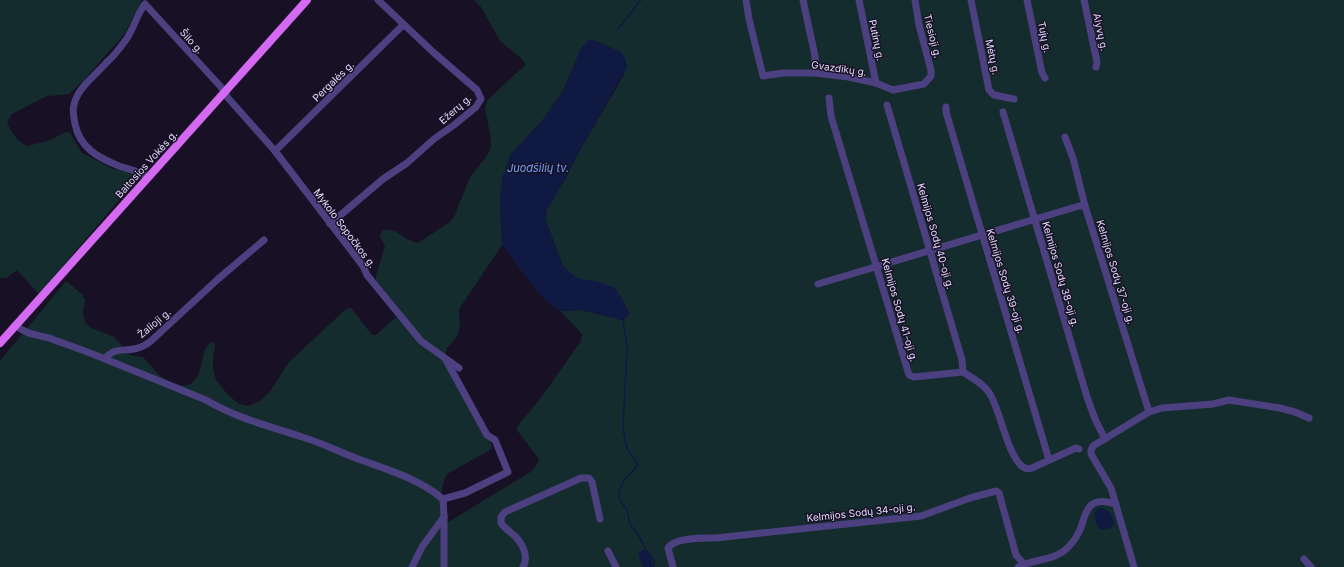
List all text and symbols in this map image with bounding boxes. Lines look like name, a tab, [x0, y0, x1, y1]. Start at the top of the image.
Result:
street label: Alyvų g.	[1091, 12, 1111, 52]
street label: Tiesioji g.	[922, 13, 944, 59]
street label: Putinų g.	[867, 18, 887, 62]
street label: Tujų g.	[1036, 20, 1054, 54]
street label: Šilo g.	[178, 26, 206, 56]
street label: Mėtų g.	[983, 38, 1003, 76]
street label: Pergalės g.	[310, 58, 356, 104]
street label: Gvazdikų g.	[811, 58, 868, 78]
street label: Ežerų g.	[436, 92, 474, 126]
street label: Baltosios Vokės g.	[113, 128, 179, 200]
water label: Juodšilių tv.	[507, 161, 569, 175]
street label: Kelmijos Sodų 40-oji g.	[915, 182, 957, 290]
street label: Mykolo Sopočkos g.	[311, 186, 379, 270]
street label: Kelmijos Sodų 37-oji g.	[1094, 218, 1138, 326]
street label: Kelmijos Sodų 38-oji g.	[1040, 220, 1082, 328]
street label: Kelmijos Sodų 39-oji g.	[984, 227, 1028, 335]
street label: Kelmijos Sodų 41-oji g.	[879, 257, 921, 363]
street label: Žalioji g.	[134, 305, 173, 340]
street label: Kelmijos Sodų 34-oji g.	[806, 500, 916, 524]

